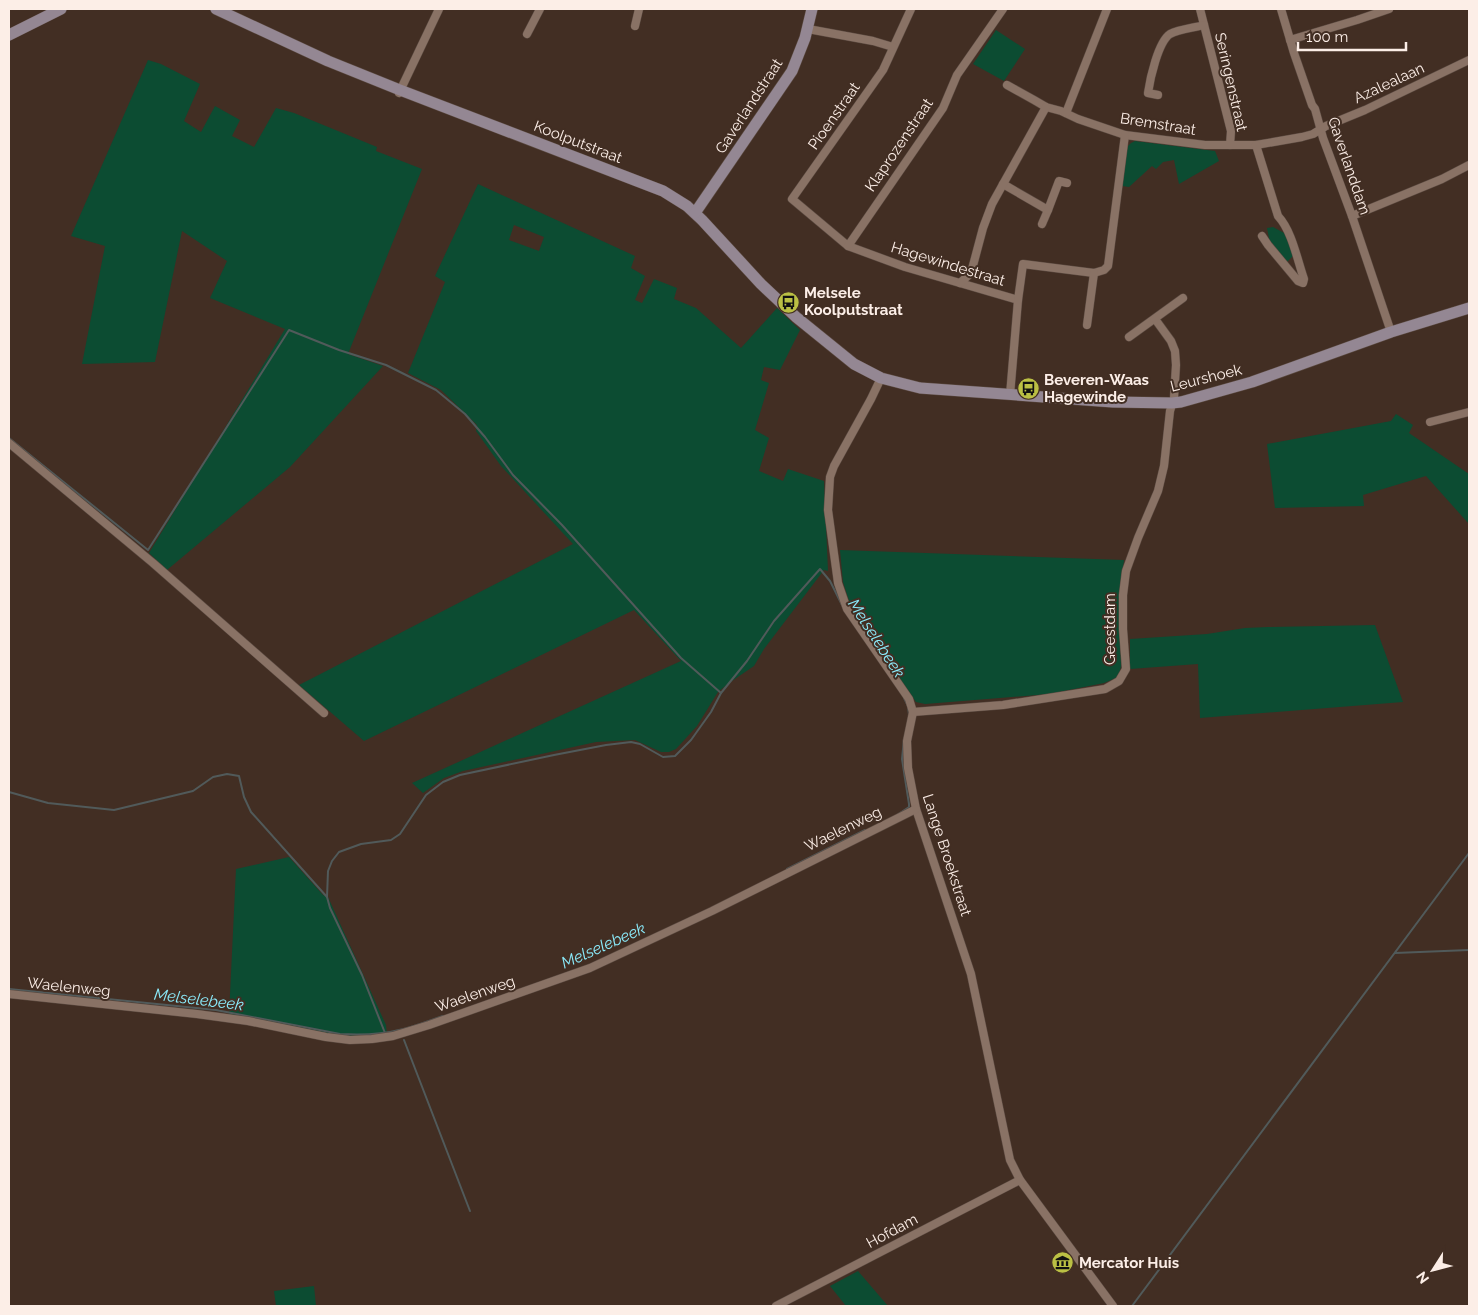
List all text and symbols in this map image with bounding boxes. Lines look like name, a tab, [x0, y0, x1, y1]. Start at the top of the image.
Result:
scale bar	[1298, 20, 1406, 52]
text: 100 m	[1306, 28, 1348, 46]
street label: Seringenstraat	[1211, 31, 1251, 133]
street label: Gaverlandstraat	[712, 55, 786, 157]
street label: Azalealaan	[1351, 59, 1427, 107]
street label: Pioenstraat	[804, 79, 864, 153]
street label: Klaprozenstraat	[861, 95, 937, 195]
street label: Bremstraat	[1119, 109, 1197, 139]
street label: Gaverlanddam	[1324, 115, 1374, 217]
street label: Koolputstraat	[531, 117, 625, 167]
street label: Hagewindestraat	[889, 238, 1007, 290]
place label: Melsele Koolputstraat	[804, 284, 903, 319]
bus stop icon: Melsele Koolputstraat	[776, 290, 800, 314]
street label: Leurshoek	[1168, 360, 1244, 396]
place label: Beveren-Waas Hagewinde	[1044, 371, 1149, 406]
bus stop icon: Beveren-Waas Hagewinde	[1016, 377, 1040, 401]
street label: Geestdam	[1101, 593, 1119, 665]
water label: Melselebeek	[844, 595, 909, 682]
street label: Lange Broekstraat	[919, 792, 975, 918]
street label: Waelenweg	[802, 803, 884, 855]
water label: Melselebeek	[558, 918, 649, 972]
street label: Waelenweg	[433, 972, 517, 1016]
street label: Waelenweg	[27, 974, 111, 1000]
water label: Melselebeek	[153, 985, 245, 1014]
street label: Hofdam	[863, 1210, 921, 1252]
north arrow	[1408, 1245, 1458, 1295]
museum icon: Mercator Huis	[1051, 1251, 1075, 1275]
place label: Mercator Huis	[1079, 1254, 1179, 1272]
text: N	[1413, 1269, 1432, 1287]

